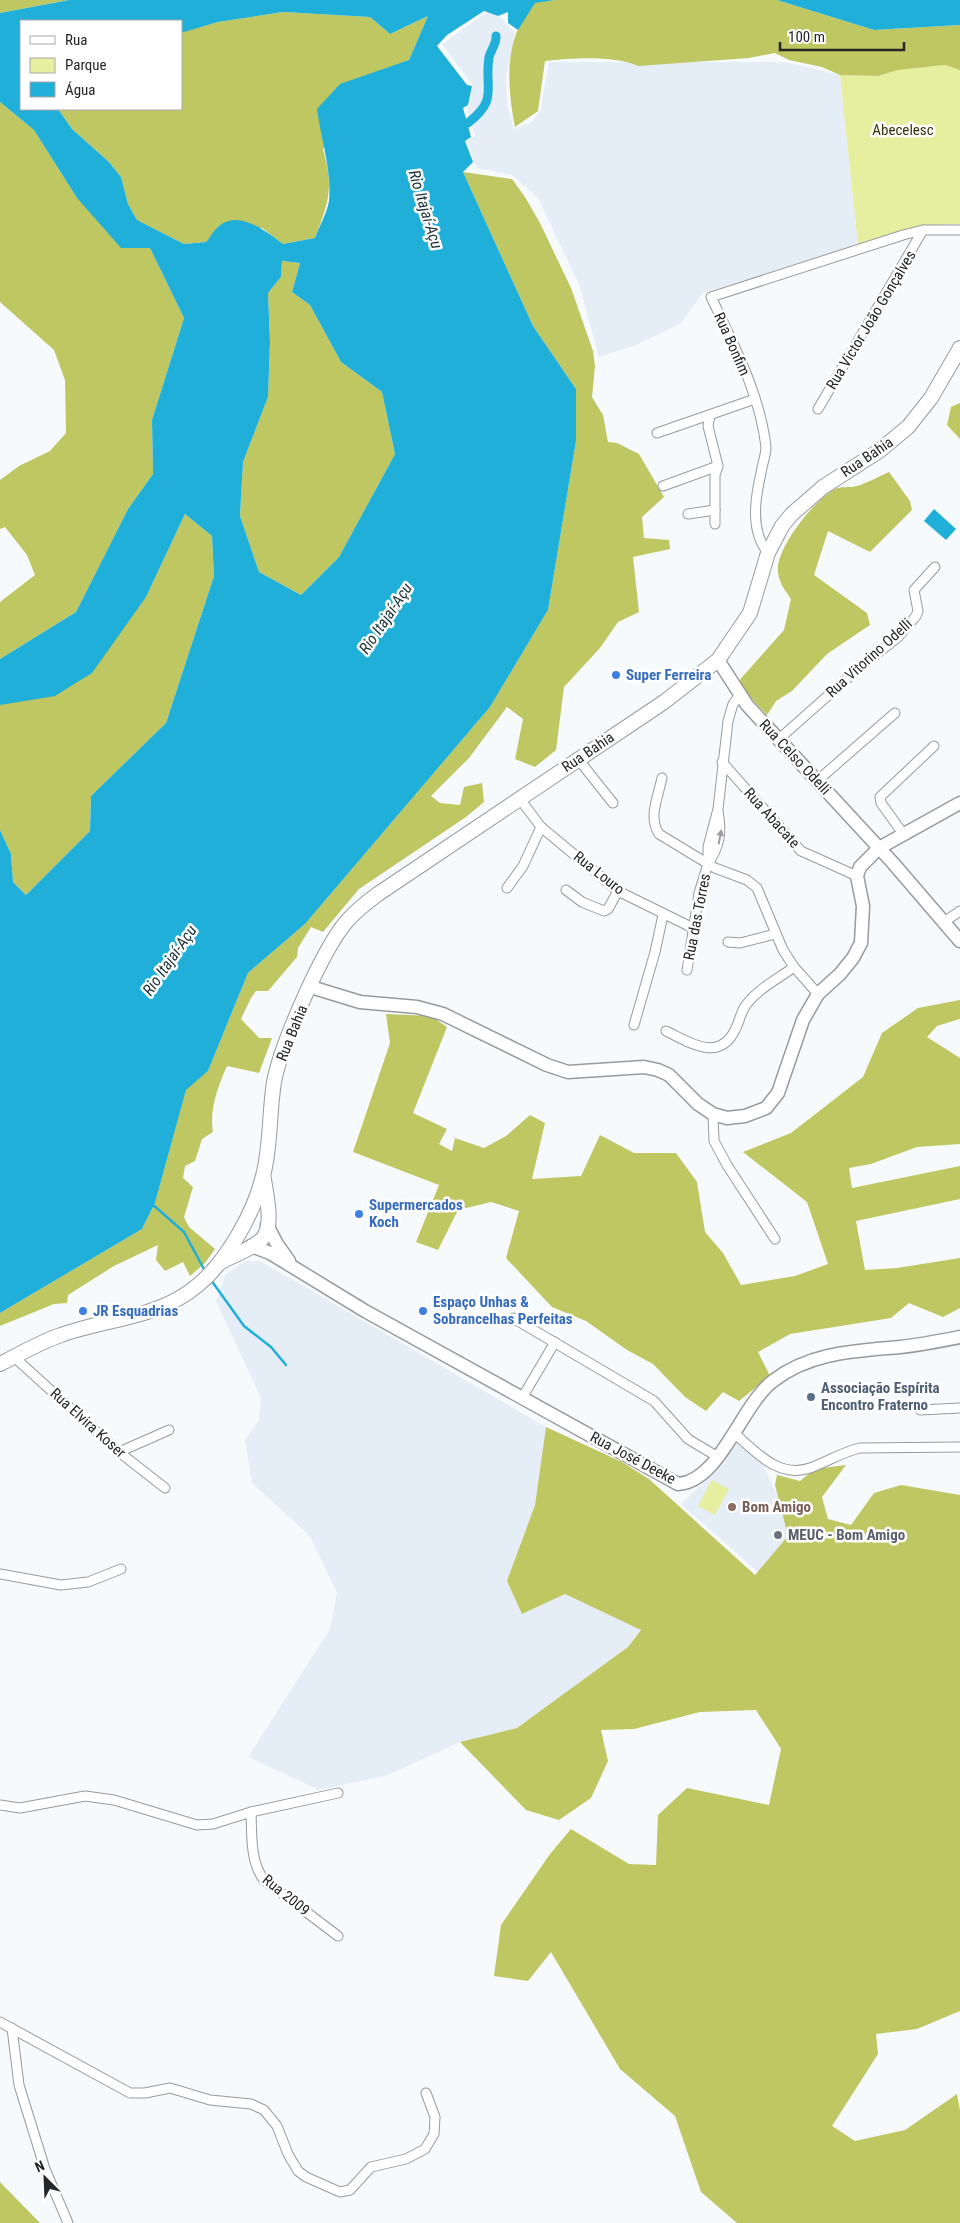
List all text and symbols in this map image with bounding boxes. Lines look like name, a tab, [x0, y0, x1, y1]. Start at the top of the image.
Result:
legend	[20, 20, 182, 110]
scale bar	[780, 20, 904, 52]
text: 100 m	[788, 28, 825, 46]
text: Rua	[65, 31, 87, 49]
text: Parque	[65, 56, 107, 74]
text: Água	[65, 81, 95, 99]
park label: Abecelesc	[872, 121, 934, 139]
water label: Rio Itajaí-Açu	[405, 168, 447, 251]
street label: Rua Victor João Gonçalves	[822, 247, 920, 393]
street label: Rua Bonfim	[710, 310, 754, 378]
street label: Rua Bahia	[837, 433, 897, 481]
water label: Rio Itajaí-Açu	[355, 579, 416, 657]
street label: Rua Vitorino Odelli	[822, 615, 916, 701]
place label: Super Ferreira	[626, 666, 711, 684]
marker: Super Ferreira	[610, 669, 622, 681]
street label: Rua Celso Odelli	[756, 716, 834, 798]
street label: Rua Bahia	[558, 728, 618, 776]
street label: Rua Abacate	[740, 784, 804, 852]
one-way arrow	[716, 829, 724, 845]
street label: Rua Louro	[570, 848, 628, 898]
street label: Rua das Torres	[680, 872, 714, 962]
water label: Rio Itajaí-Açu	[138, 921, 201, 999]
street label: Rua Bahia	[273, 1002, 311, 1064]
place label: Supermercados Koch	[369, 1196, 463, 1231]
marker: Supermercados Koch	[353, 1208, 365, 1220]
place label: Espaço Unhas & Sobrancelhas Perfeitas	[433, 1293, 573, 1328]
place label: JR Esquadrias	[93, 1302, 178, 1320]
marker: JR Esquadrias	[77, 1305, 89, 1317]
marker: Espaço Unhas & Sobrancelhas Perfeitas	[417, 1305, 429, 1317]
place label: Associação Espírita Encontro Fraterno	[821, 1379, 940, 1414]
street label: Rua Elvira Koser	[47, 1384, 130, 1462]
marker: Associação Espírita Encontro Fraterno	[805, 1391, 817, 1403]
street label: Rua José Deeke	[587, 1428, 679, 1488]
place label: Bom Amigo	[742, 1498, 811, 1516]
marker: Bom Amigo	[726, 1501, 738, 1513]
place label: MEUC - Bom Amigo	[788, 1526, 905, 1544]
marker: MEUC - Bom Amigo	[772, 1529, 784, 1541]
street label: Rua 2009	[259, 1871, 313, 1919]
north arrow	[20, 2153, 70, 2203]
text: N	[33, 2157, 47, 2175]

